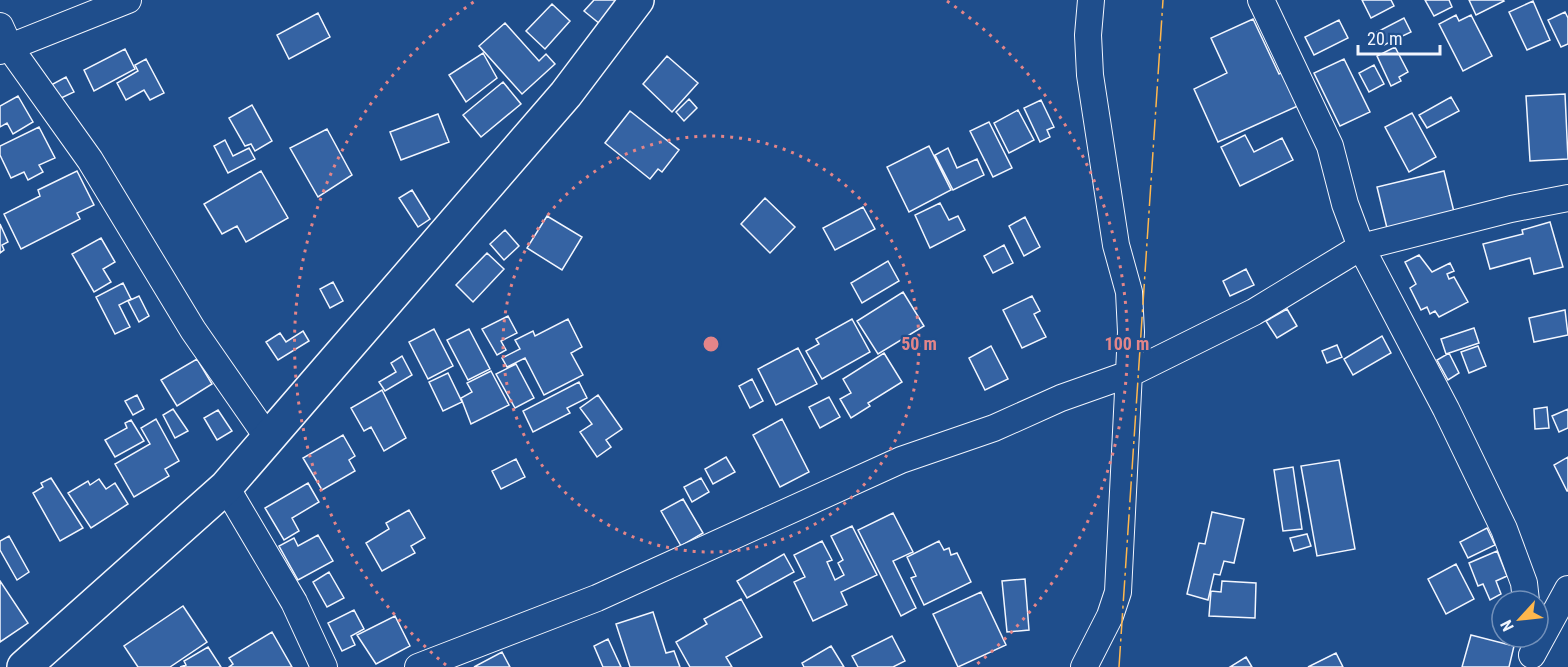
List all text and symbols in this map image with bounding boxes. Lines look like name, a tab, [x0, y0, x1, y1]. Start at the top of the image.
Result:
scale bar	[1358, 18, 1440, 56]
text: 20 m	[1367, 28, 1402, 49]
text: 50 m	[901, 333, 937, 354]
text: 100 m	[1105, 333, 1149, 354]
centre of rings	[701, 334, 721, 354]
north arrow	[1490, 589, 1550, 649]
text: N	[1496, 617, 1518, 634]

